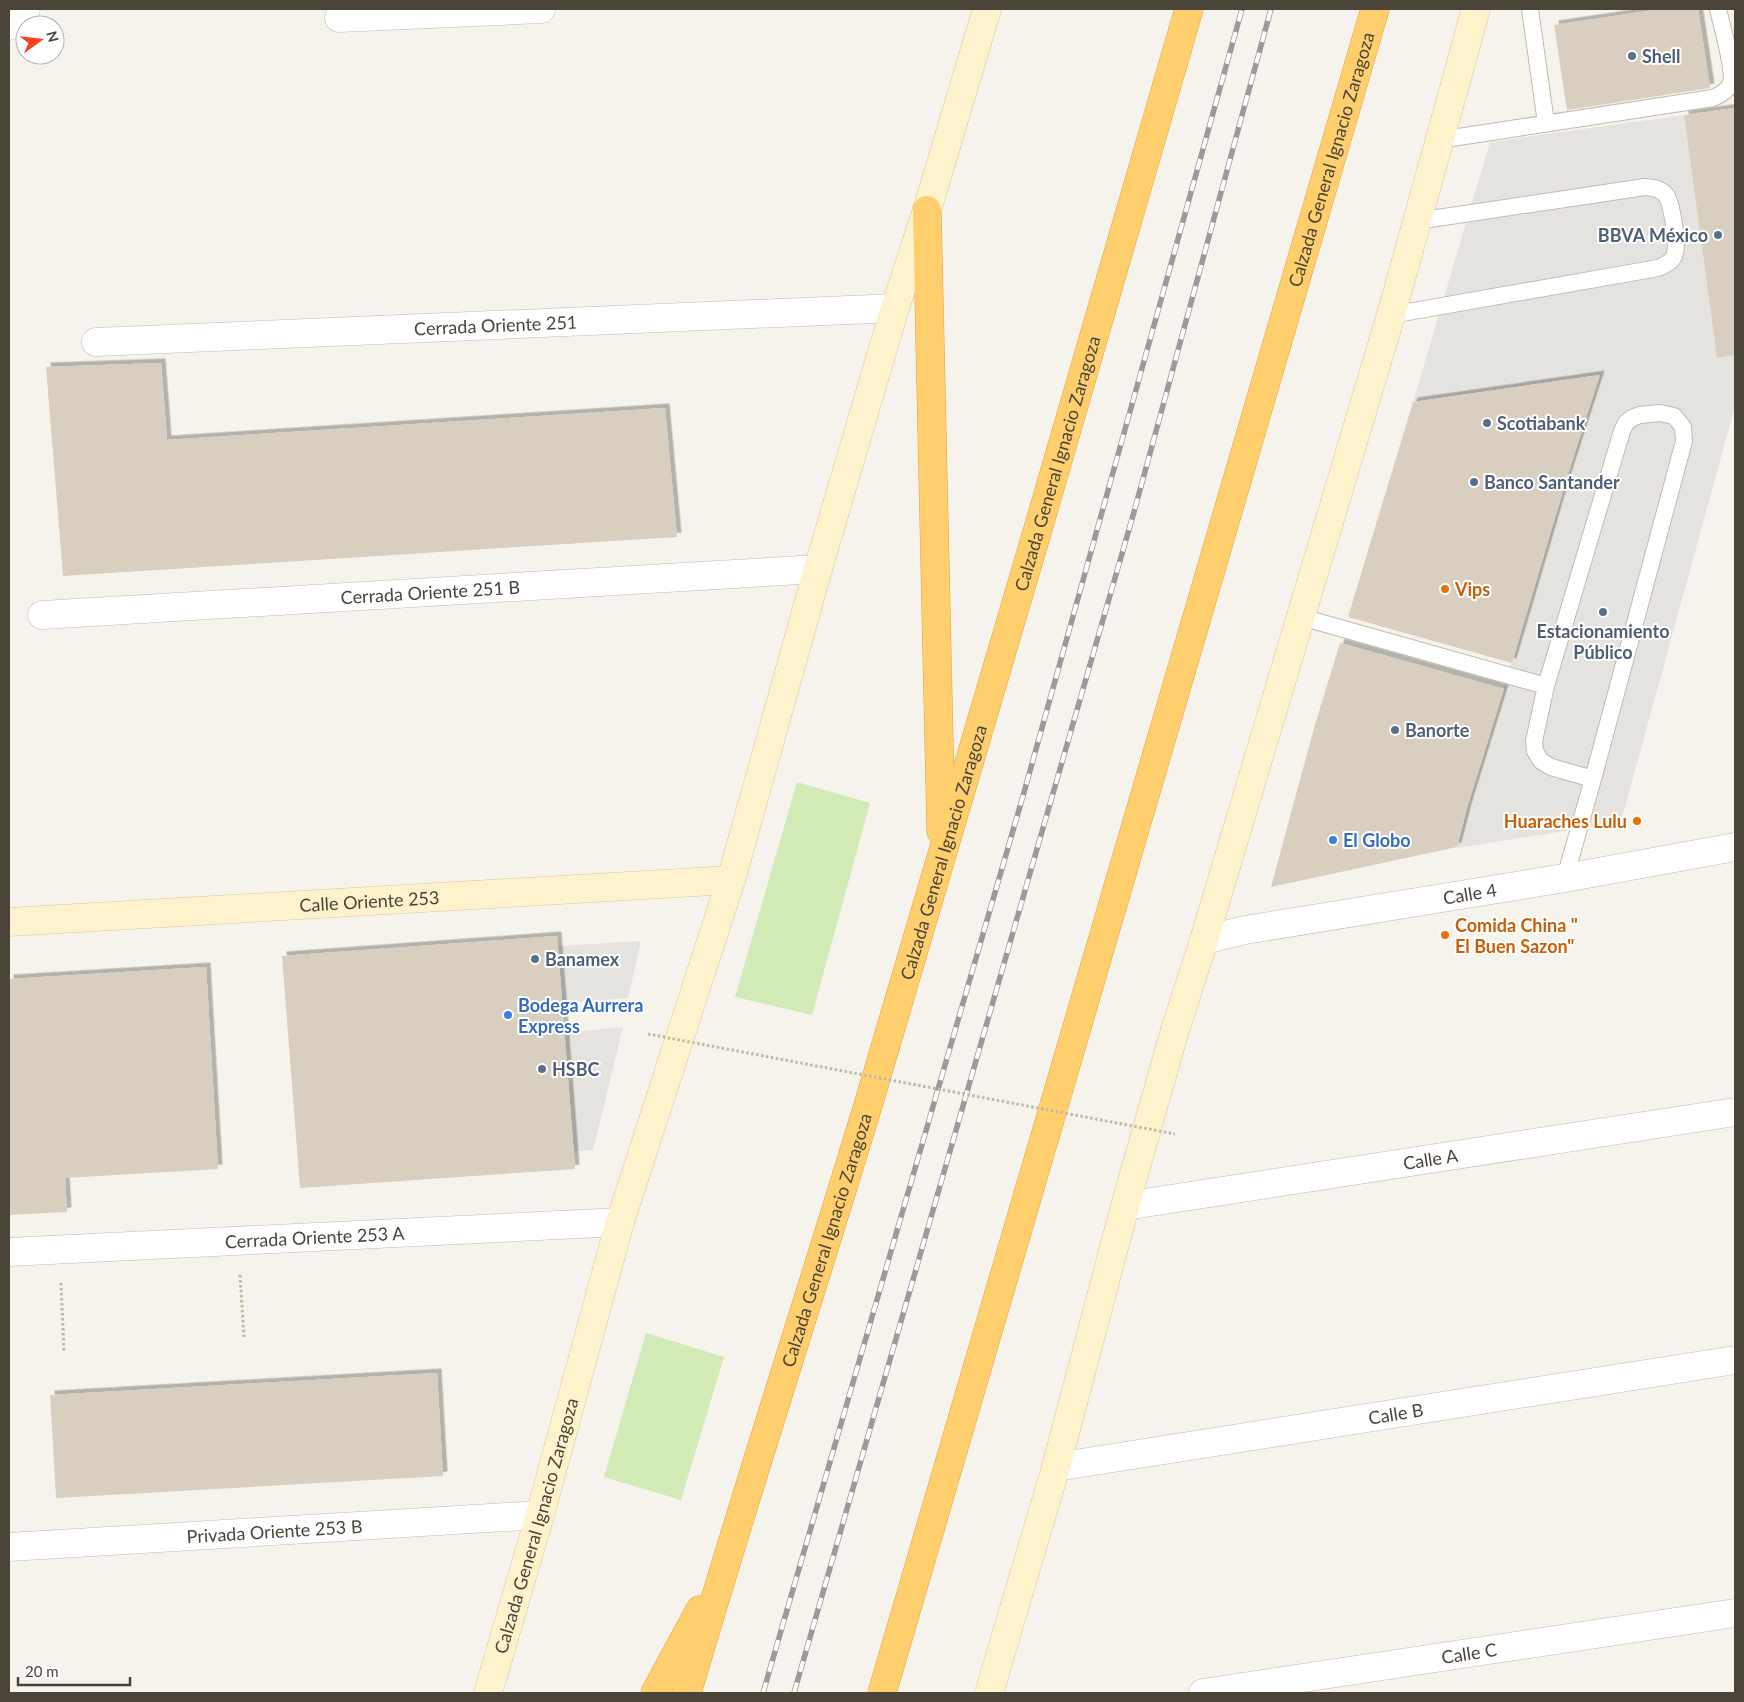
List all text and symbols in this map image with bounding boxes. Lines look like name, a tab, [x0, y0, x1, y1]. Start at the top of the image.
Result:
north arrow	[15, 15, 65, 65]
text: N	[43, 29, 63, 44]
street label: Calzada General Ignacio Zaragoza	[1283, 29, 1379, 289]
place label: Shell	[1642, 45, 1680, 67]
marker: Shell	[1626, 50, 1638, 62]
place label: BBVA México	[1598, 224, 1708, 246]
marker: BBVA México	[1712, 229, 1724, 241]
street label: Cerrada Oriente 251	[414, 311, 578, 339]
street label: Calzada General Ignacio Zaragoza	[1009, 333, 1105, 594]
place label: Scotiabank	[1497, 412, 1586, 434]
marker: Scotiabank	[1481, 417, 1493, 429]
place label: Banco Santander	[1484, 471, 1620, 493]
marker: Banco Santander	[1468, 476, 1480, 488]
street label: Cerrada Oriente 251 B	[340, 576, 521, 608]
place label: Vips	[1454, 578, 1490, 600]
marker: Vips	[1439, 583, 1451, 595]
marker: Estacionamiento Público	[1597, 606, 1609, 618]
place label: Estacionamiento Público	[1536, 620, 1670, 663]
place label: Banorte	[1405, 719, 1470, 741]
street label: Calzada General Ignacio Zaragoza	[895, 722, 991, 982]
marker: Banorte	[1389, 724, 1401, 736]
place label: Huaraches Lulu	[1504, 810, 1627, 832]
marker: Huaraches Lulu	[1631, 815, 1643, 827]
place label: El Globo	[1343, 829, 1411, 851]
marker: El Globo	[1327, 834, 1339, 846]
street label: Calle 4	[1441, 878, 1498, 909]
street label: Calle Oriente 253	[299, 886, 440, 916]
place label: Comida China " El Buen Sazon"	[1455, 914, 1578, 957]
marker: Comida China " El Buen Sazon"	[1439, 929, 1451, 941]
place label: Banamex	[545, 948, 620, 970]
marker: Banamex	[529, 953, 541, 965]
place label: Bodega Aurrera Express	[518, 994, 643, 1037]
marker: Bodega Aurrera Express	[502, 1009, 514, 1021]
place label: HSBC	[552, 1058, 600, 1080]
marker: HSBC	[536, 1063, 548, 1075]
street label: Calzada General Ignacio Zaragoza	[777, 1110, 876, 1370]
street label: Calle A	[1401, 1144, 1460, 1174]
street label: Cerrada Oriente 253 A	[224, 1222, 406, 1252]
street label: Calzada General Ignacio Zaragoza	[489, 1395, 582, 1656]
street label: Calle B	[1367, 1398, 1425, 1429]
street label: Privada Oriente 253 B	[186, 1515, 363, 1547]
street label: Calle C	[1440, 1638, 1498, 1668]
scale bar	[18, 1654, 130, 1686]
text: 20 m	[25, 1662, 59, 1680]

